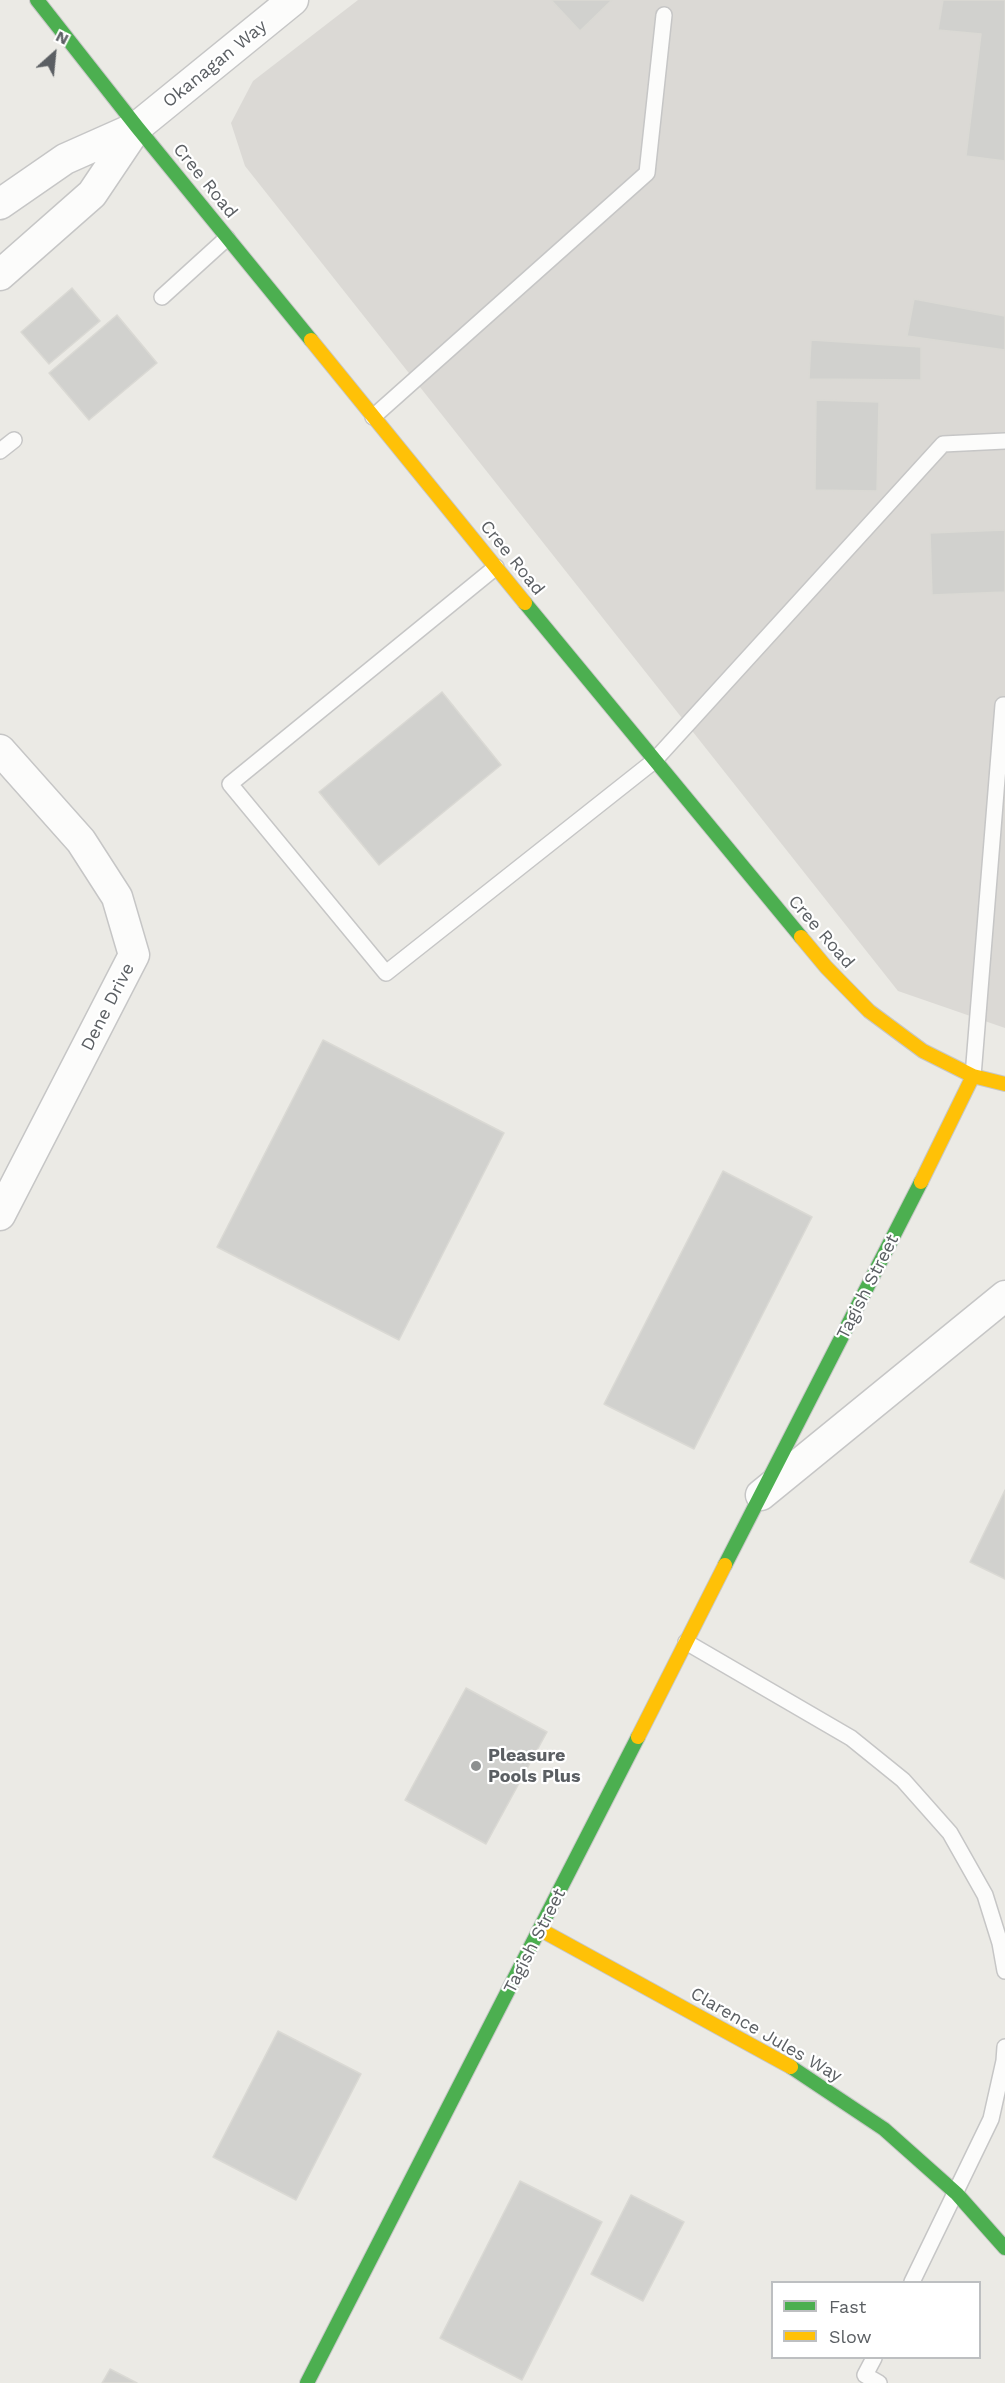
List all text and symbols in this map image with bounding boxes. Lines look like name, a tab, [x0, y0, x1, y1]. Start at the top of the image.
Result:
street label: Okanagan Way	[159, 15, 271, 113]
north arrow	[24, 24, 84, 84]
text: N	[53, 26, 72, 49]
street label: Cree Road	[168, 139, 242, 223]
street label: Cree Road	[475, 516, 549, 600]
street label: Cree Road	[783, 891, 859, 973]
street label: Dene Drive	[77, 959, 139, 1055]
street label: Tagish Street	[832, 1231, 904, 1343]
place label: Pleasure Pools Plus	[488, 1745, 581, 1788]
marker: Pleasure Pools Plus	[469, 1759, 483, 1773]
street label: Tagish Street	[499, 1885, 571, 1997]
street label: Clarence Jules Way	[686, 1983, 846, 2087]
legend	[771, 2281, 981, 2359]
text: Fast	[829, 2296, 866, 2317]
text: Slow	[829, 2326, 872, 2347]

